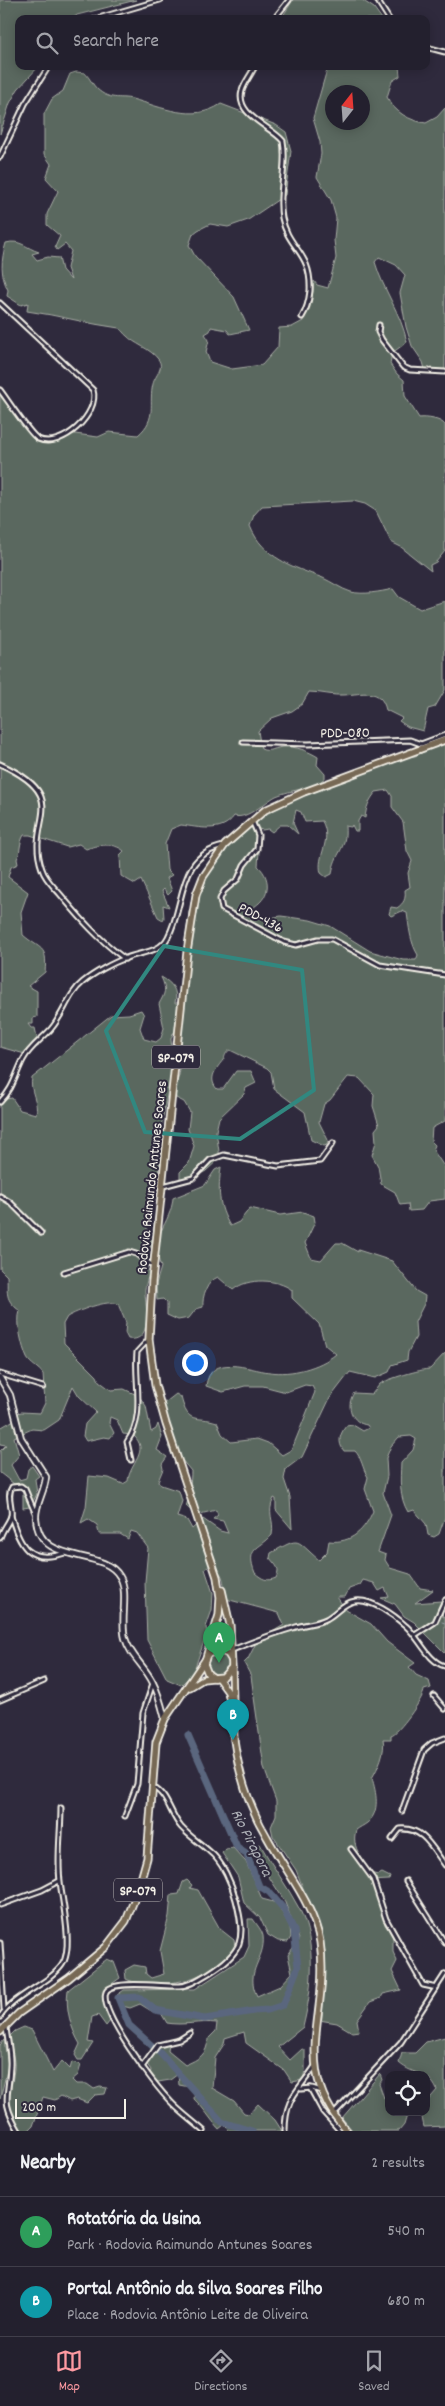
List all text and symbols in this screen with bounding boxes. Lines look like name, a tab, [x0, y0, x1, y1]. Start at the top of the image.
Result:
search box	[15, 15, 430, 70]
icon: search	[33, 29, 61, 57]
text: Search here	[73, 29, 159, 56]
north arrow	[325, 85, 370, 130]
street label: PDD-080	[320, 723, 370, 745]
street label: PDD-436	[234, 898, 286, 940]
road number: SP-079	[152, 1046, 200, 1068]
street label: Rodovia Raimundo Antunes Soares	[132, 1079, 174, 1275]
your location	[182, 1350, 208, 1376]
pin: A	[203, 1622, 235, 1663]
pin: B	[217, 1699, 249, 1740]
water label: Rio Pirapora	[224, 1805, 278, 1882]
road number: SP-079	[114, 1878, 162, 1902]
map controls	[385, 2071, 430, 2116]
button: locate	[385, 2071, 430, 2116]
scale bar	[15, 2096, 126, 2119]
text: 200 m	[22, 2098, 56, 2118]
text: Nearby	[20, 2149, 75, 2179]
text: 2 results	[371, 2152, 425, 2175]
text: Rotatória da Usina	[67, 2207, 200, 2234]
text: A	[32, 2220, 40, 2243]
text: 540 m	[388, 2220, 425, 2243]
text: Park · Rodovia Raimundo Antunes Soares	[67, 2234, 313, 2257]
text: Portal Antônio da Silva Soares Filho	[67, 2277, 322, 2304]
text: B	[32, 2290, 40, 2313]
text: 680 m	[387, 2290, 425, 2313]
text: Place · Rodovia Antônio Leite de Oliveira	[67, 2304, 308, 2327]
tab: Map	[55, 2347, 83, 2397]
tab: Directions	[194, 2347, 247, 2397]
tab: Saved	[358, 2347, 390, 2397]

